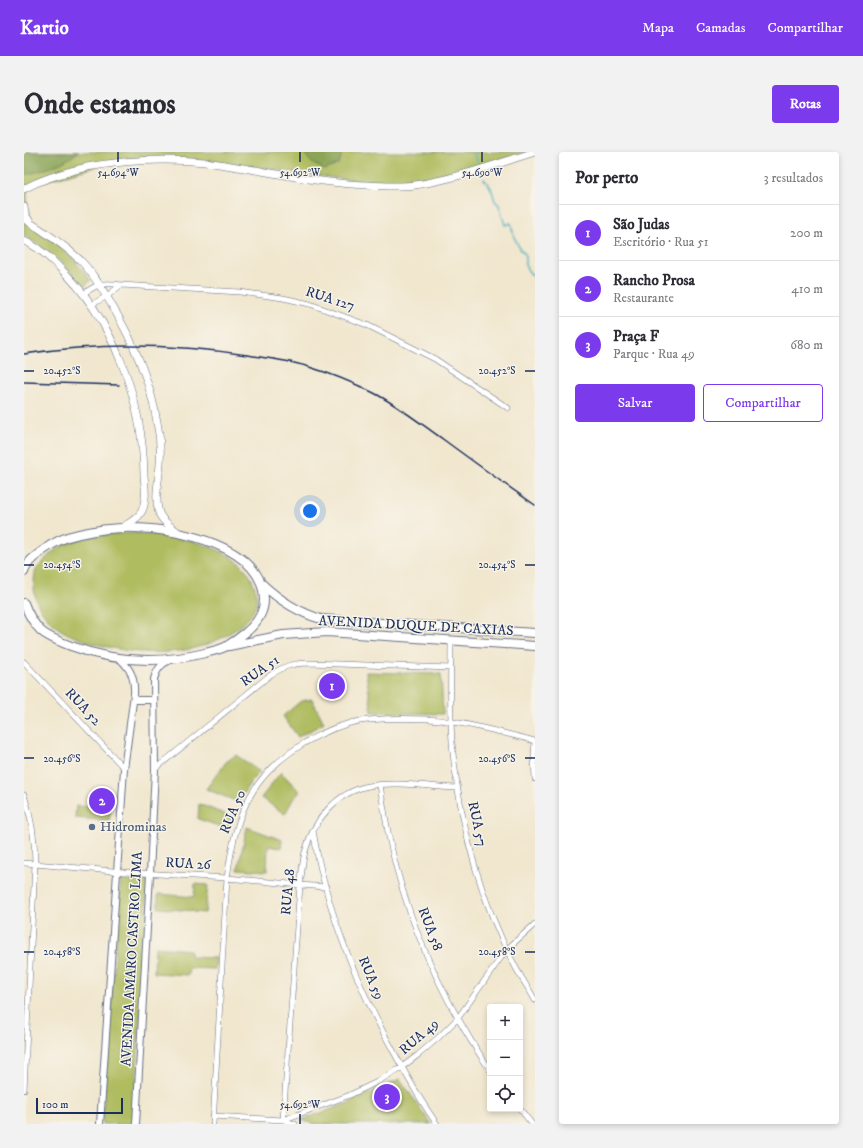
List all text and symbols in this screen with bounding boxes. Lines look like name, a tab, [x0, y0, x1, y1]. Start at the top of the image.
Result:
text: Kartio	[20, 17, 69, 40]
text: Mapa	[642, 19, 674, 37]
text: Camadas	[696, 19, 745, 37]
text: Compartilhar	[767, 19, 843, 37]
button: Rotas	[772, 85, 839, 123]
text: Onde estamos	[24, 87, 176, 122]
text: 54.694°W	[97, 167, 139, 179]
text: 54.692°W	[280, 167, 321, 179]
text: 54.690°W	[462, 167, 503, 179]
text: Por perto	[575, 167, 638, 189]
text: 3 resultados	[764, 170, 823, 186]
text: São Judas	[613, 215, 670, 234]
text: 1	[586, 225, 590, 241]
text: 200 m	[790, 225, 823, 241]
text: Escritório · Rua 51	[613, 234, 708, 250]
text: Rancho Prosa	[613, 271, 695, 290]
text: 2	[585, 281, 591, 297]
text: 410 m	[791, 281, 823, 297]
street label: RUA 127	[303, 283, 357, 315]
text: Restaurante	[613, 290, 674, 306]
text: Praça F	[613, 327, 659, 346]
text: 3	[586, 337, 590, 353]
text: 680 m	[790, 337, 823, 353]
text: Parque · Rua 49	[613, 346, 695, 362]
text: 20.452°S	[44, 365, 80, 377]
text: 20.452°S	[479, 365, 515, 377]
button: Salvar	[575, 384, 695, 422]
button: Compartilhar	[703, 384, 823, 422]
your location	[300, 501, 320, 521]
text: 20.454°S	[43, 559, 81, 571]
text: 20.454°S	[478, 559, 516, 571]
street label: AVENIDA DUQUE DE CAXIAS	[318, 612, 514, 640]
street label: RUA 51	[237, 651, 283, 691]
pin: 1	[319, 671, 345, 701]
street label: RUA 52	[61, 684, 105, 730]
text: 20.456°S	[43, 753, 81, 765]
text: 20.456°S	[478, 753, 516, 765]
pin: 2	[89, 786, 115, 816]
street label: RUA 50	[216, 787, 250, 837]
street label: RUA 57	[463, 800, 491, 848]
place label: Hidrominas	[100, 818, 167, 836]
marker: Hidrominas	[87, 822, 97, 832]
street label: AVENIDA AMARO CASTRO LIMA	[117, 850, 147, 1067]
street label: RUA 26	[165, 854, 212, 874]
street label: RUA 48	[277, 868, 299, 916]
street label: RUA 58	[413, 905, 447, 953]
text: 20.458°S	[44, 946, 80, 958]
text: 20.458°S	[479, 946, 515, 958]
street label: RUA 59	[354, 954, 388, 1002]
map controls	[487, 1004, 523, 1112]
button: +	[487, 1004, 523, 1040]
street label: RUA 49	[396, 1015, 442, 1059]
button: −	[487, 1040, 523, 1076]
button: locate	[487, 1076, 523, 1112]
pin: 3	[374, 1082, 400, 1112]
scale bar	[36, 1096, 123, 1115]
text: 100 m	[42, 1098, 68, 1112]
text: 54.692°W	[280, 1099, 321, 1111]

